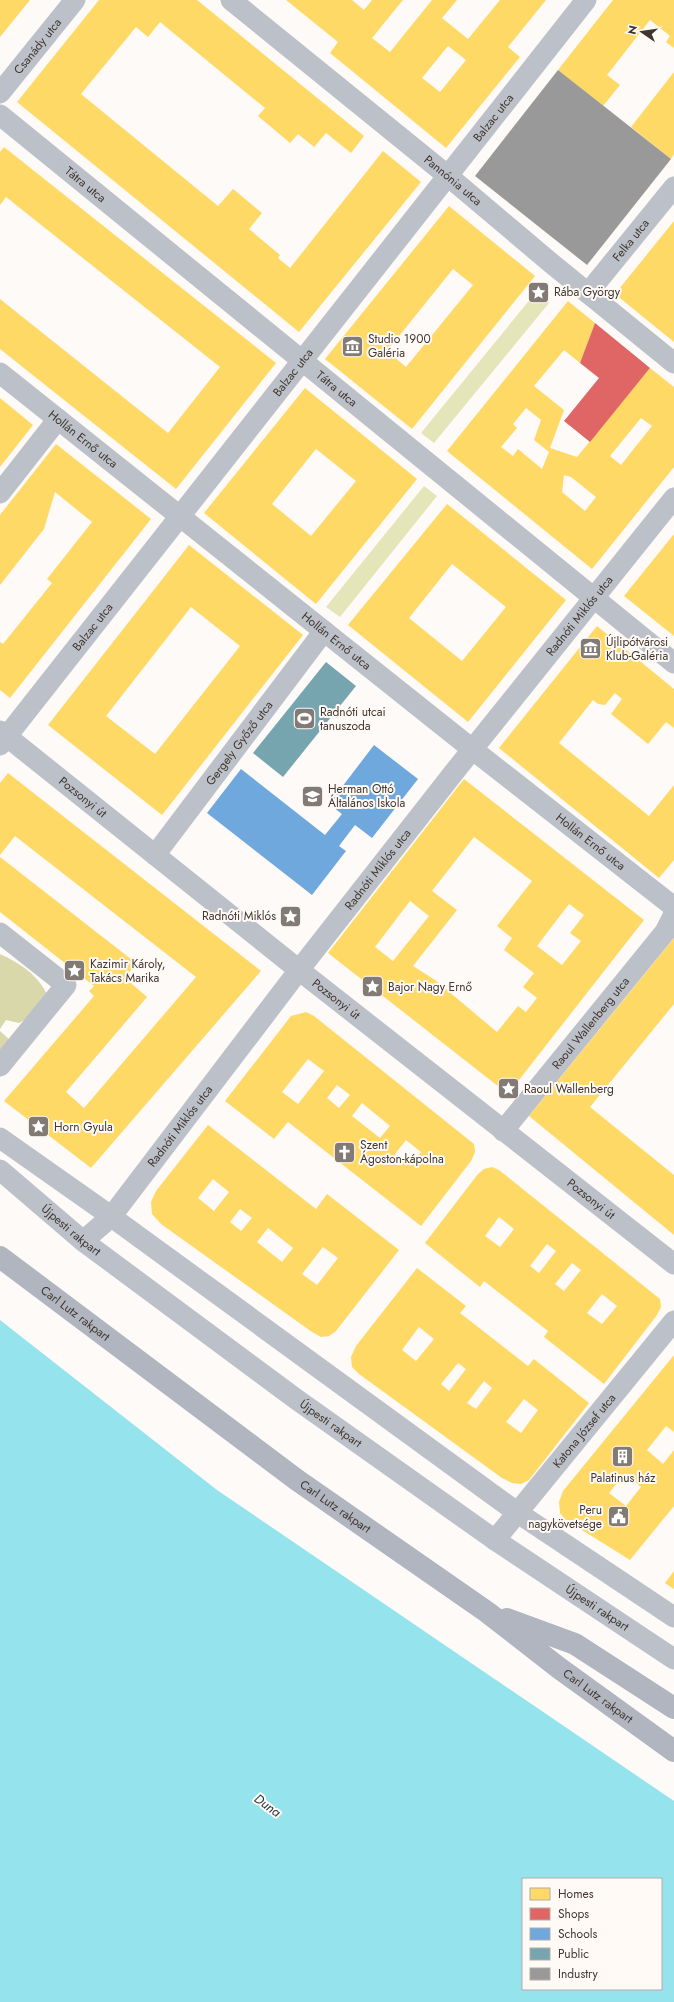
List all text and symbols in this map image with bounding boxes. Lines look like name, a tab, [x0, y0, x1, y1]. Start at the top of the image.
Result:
north arrow	[622, 12, 662, 52]
street label: Csanády utca	[9, 14, 66, 78]
text: N	[623, 24, 641, 36]
street label: Balzac utca	[469, 90, 518, 146]
street label: Pannónia utca	[420, 151, 486, 210]
street label: Tátra utca	[61, 162, 110, 207]
street label: Felka utca	[608, 215, 654, 265]
place icon: Rába György	[525, 279, 551, 305]
place label: Rába György	[554, 283, 621, 301]
place label: Studio 1900 Galéria	[368, 330, 431, 362]
museum icon: Studio 1900 Galéria	[340, 333, 366, 359]
street label: Balzac utca	[268, 344, 318, 400]
street label: Tátra utca	[312, 366, 361, 411]
street label: Hollán Ernő utca	[44, 406, 122, 473]
street label: Radnóti Miklós utca	[542, 572, 617, 660]
street label: Balzac utca	[68, 599, 117, 655]
street label: Hollán Ernő utca	[298, 608, 375, 674]
place label: Újlipótvárosi Klub-Galéria	[606, 633, 668, 665]
museum icon: Újlipótvárosi Klub-Galéria	[577, 636, 603, 662]
street label: Gergely Győző utca	[201, 697, 277, 789]
place label: Radnóti utcai tanuszoda	[320, 703, 386, 735]
sports icon: Radnóti utcai tanuszoda	[292, 706, 318, 732]
street label: Pozsonyi út	[55, 772, 111, 822]
place label: Herman Ottó Általános Iskola	[328, 780, 405, 812]
school or university icon: Herman Ottó Általános Iskola	[299, 783, 325, 809]
street label: Hollán Ernő utca	[552, 809, 630, 875]
street label: Radnóti Miklós utca	[340, 825, 415, 914]
place icon: Radnóti Miklós	[278, 903, 304, 929]
place label: Radnóti Miklós	[202, 907, 276, 925]
place label: Kazimir Károly, Takács Marika	[90, 955, 166, 987]
place icon: Kazimir Károly, Takács Marika	[62, 958, 88, 984]
street label: Raoul Wallenberg utca	[548, 973, 634, 1073]
street label: Pozsonyi út	[308, 974, 364, 1024]
place icon: Bajor Nagy Ernő	[359, 974, 385, 1000]
place label: Bajor Nagy Ernő	[388, 978, 473, 996]
place icon: Raoul Wallenberg	[496, 1076, 522, 1102]
place label: Raoul Wallenberg	[524, 1080, 614, 1098]
street label: Radnóti Miklós utca	[143, 1081, 217, 1171]
place icon: Horn Gyula	[25, 1114, 51, 1140]
place label: Horn Gyula	[54, 1118, 113, 1136]
place label: Szent Ágoston-kápolna	[360, 1136, 444, 1168]
church icon: Szent Ágoston-kápolna	[332, 1139, 358, 1165]
street label: Pozsonyi út	[563, 1174, 619, 1224]
street label: Újpesti rakpart	[37, 1200, 105, 1260]
street label: Carl Lutz rakpart	[37, 1281, 114, 1346]
street label: Katona József utca	[548, 1390, 620, 1472]
street label: Újpesti rakpart	[296, 1395, 366, 1452]
building icon: Palatinus ház	[610, 1444, 636, 1470]
place label: Palatinus ház	[590, 1469, 656, 1487]
street label: Carl Lutz rakpart	[296, 1476, 375, 1538]
place label: Peru nagykövetsége	[528, 1501, 602, 1533]
public building icon: Peru nagykövetsége	[605, 1504, 631, 1530]
street label: Újpesti rakpart	[562, 1580, 633, 1636]
street label: Carl Lutz rakpart	[559, 1665, 637, 1728]
water label: Duna	[250, 1789, 285, 1822]
legend	[522, 1878, 662, 1990]
text: Homes	[558, 1885, 594, 1903]
text: Shops	[558, 1905, 589, 1923]
text: Schools	[558, 1925, 597, 1943]
text: Public	[558, 1945, 589, 1963]
text: Industry	[558, 1965, 599, 1983]

